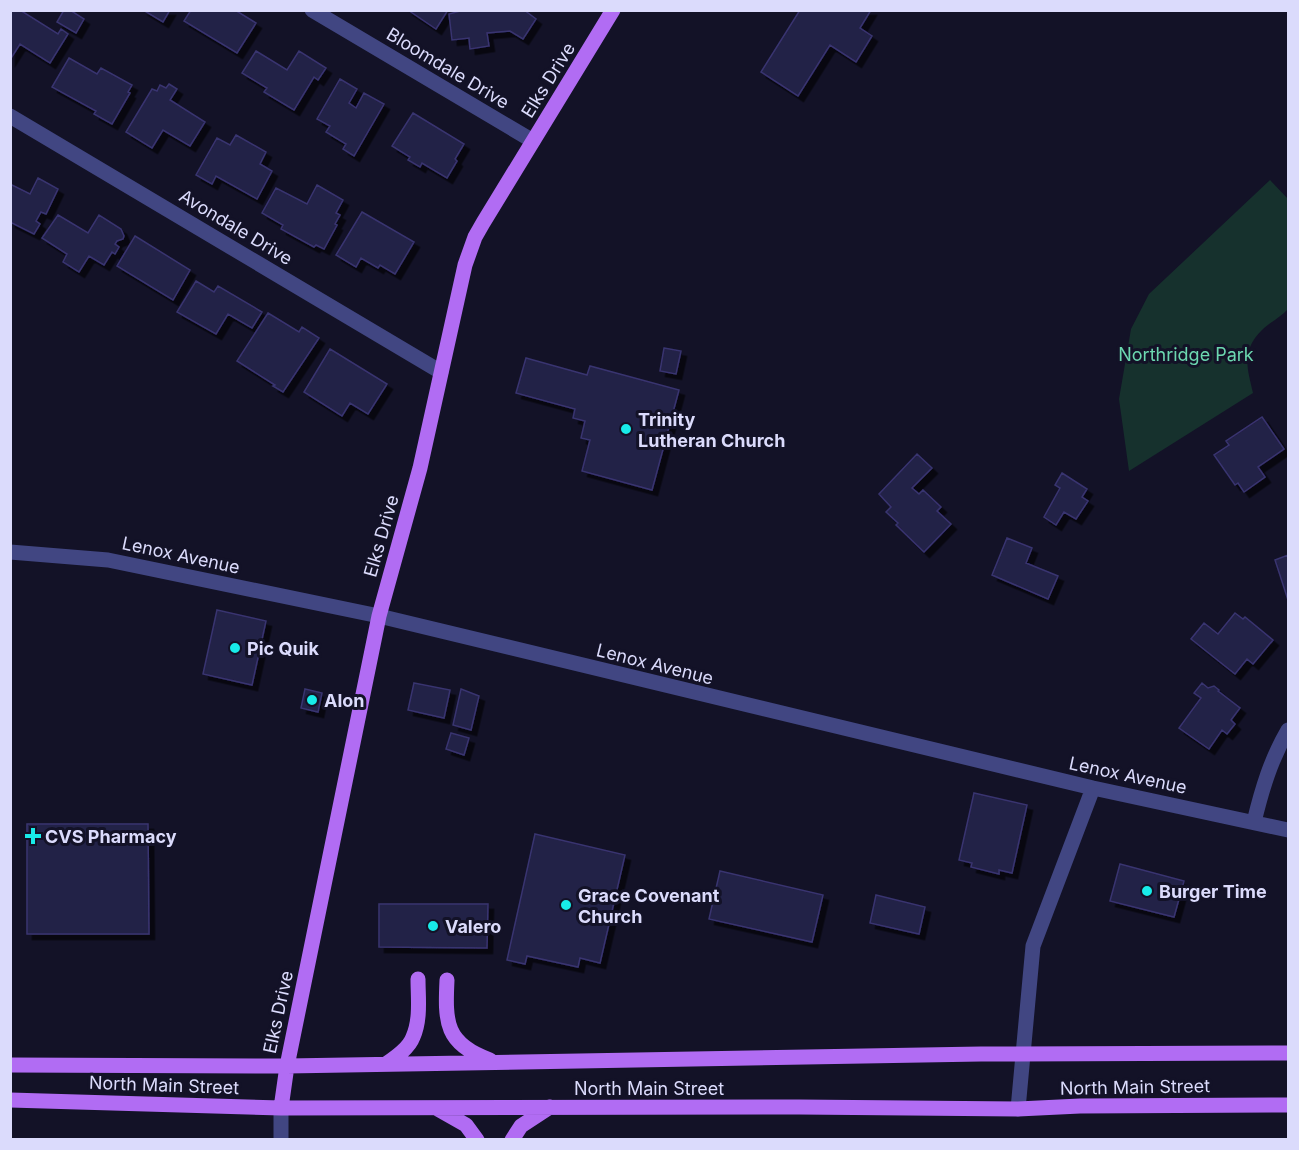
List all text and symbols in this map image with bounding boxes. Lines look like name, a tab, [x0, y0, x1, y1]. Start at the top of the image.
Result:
street label: Bloomdale Drive	[383, 23, 513, 113]
street label: Elks Drive	[517, 39, 579, 121]
street label: Avondale Drive	[176, 185, 296, 269]
park label: Northridge Park	[1118, 344, 1254, 365]
place label: Trinity Lutheran Church	[638, 409, 785, 451]
marker: Trinity Lutheran Church	[619, 422, 633, 436]
street label: Elks Drive	[359, 493, 403, 579]
street label: Lenox Avenue	[120, 532, 242, 578]
place label: Pic Quik	[247, 638, 319, 659]
street label: Lenox Avenue	[594, 639, 716, 689]
marker: Pic Quik	[228, 641, 242, 655]
place label: Alon	[324, 690, 365, 711]
marker: Alon	[305, 693, 319, 707]
street label: Lenox Avenue	[1067, 752, 1189, 798]
place label: CVS Pharmacy	[45, 826, 177, 847]
marker: CVS Pharmacy	[26, 829, 40, 843]
place label: Burger Time	[1159, 881, 1267, 902]
marker: Burger Time	[1140, 884, 1154, 898]
place label: Grace Covenant Church	[578, 885, 720, 927]
marker: Grace Covenant Church	[559, 898, 573, 912]
place label: Valero	[445, 916, 501, 937]
marker: Valero	[426, 919, 440, 933]
street label: Elks Drive	[259, 969, 297, 1055]
street label: North Main Street	[89, 1072, 240, 1098]
street label: North Main Street	[1060, 1075, 1210, 1099]
street label: North Main Street	[574, 1078, 724, 1099]

